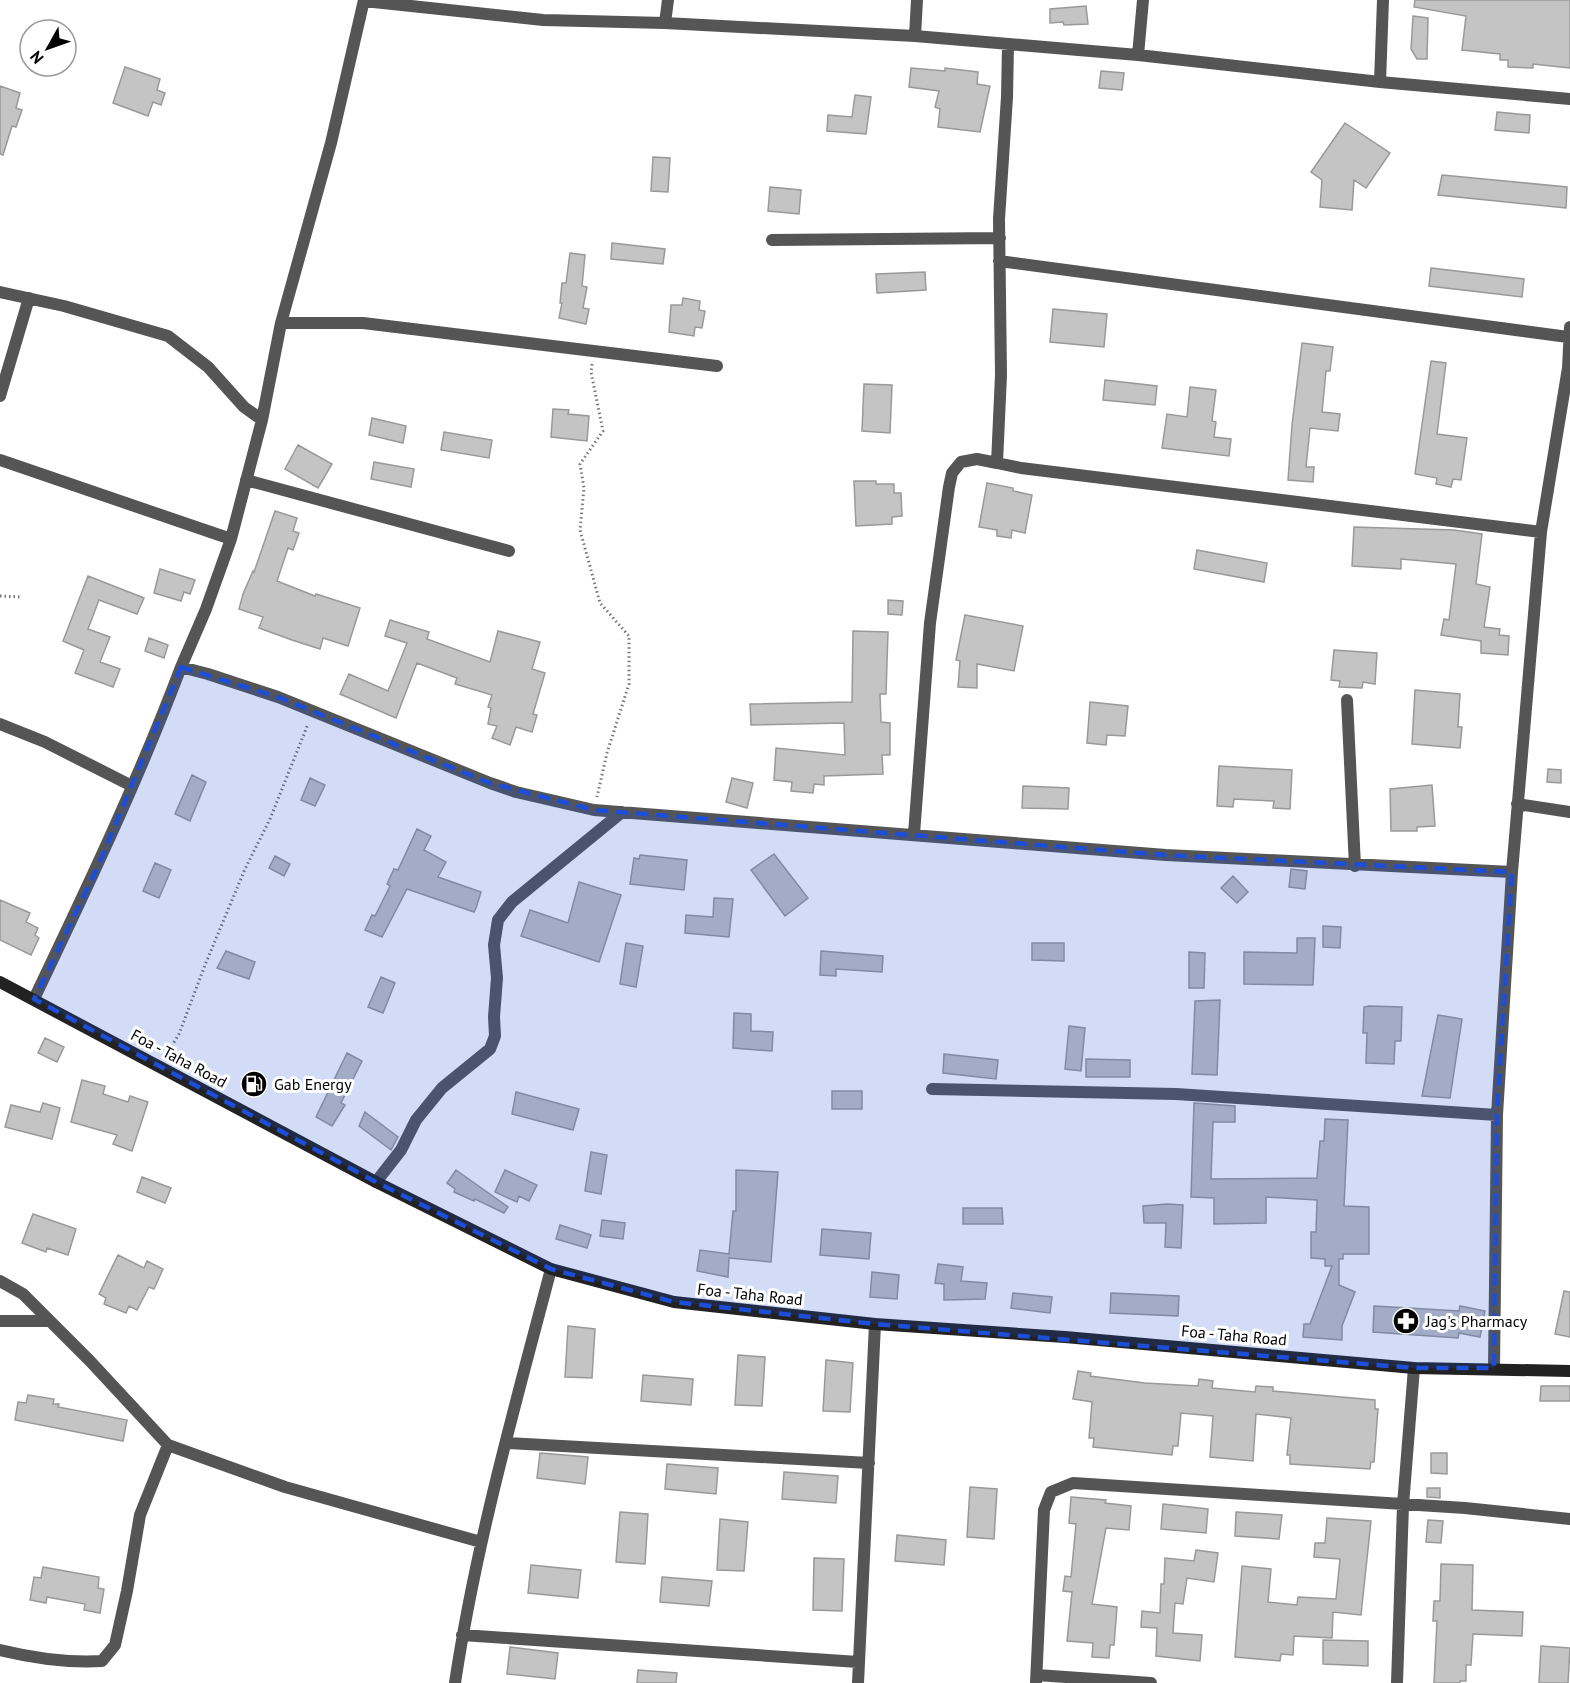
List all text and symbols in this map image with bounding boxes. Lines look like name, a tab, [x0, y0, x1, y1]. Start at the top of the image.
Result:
north arrow	[18, 18, 78, 78]
text: N	[25, 47, 48, 68]
street label: Foa - Taha Road	[128, 1024, 230, 1092]
fuel station icon: Gab Energy	[239, 1069, 269, 1099]
place label: Gab Energy	[274, 1074, 352, 1094]
street label: Foa - Taha Road	[696, 1279, 804, 1309]
pharmacy icon: Jag's Pharmacy	[1391, 1306, 1421, 1336]
place label: Jag's Pharmacy	[1425, 1311, 1528, 1331]
street label: Foa - Taha Road	[1180, 1320, 1288, 1350]

